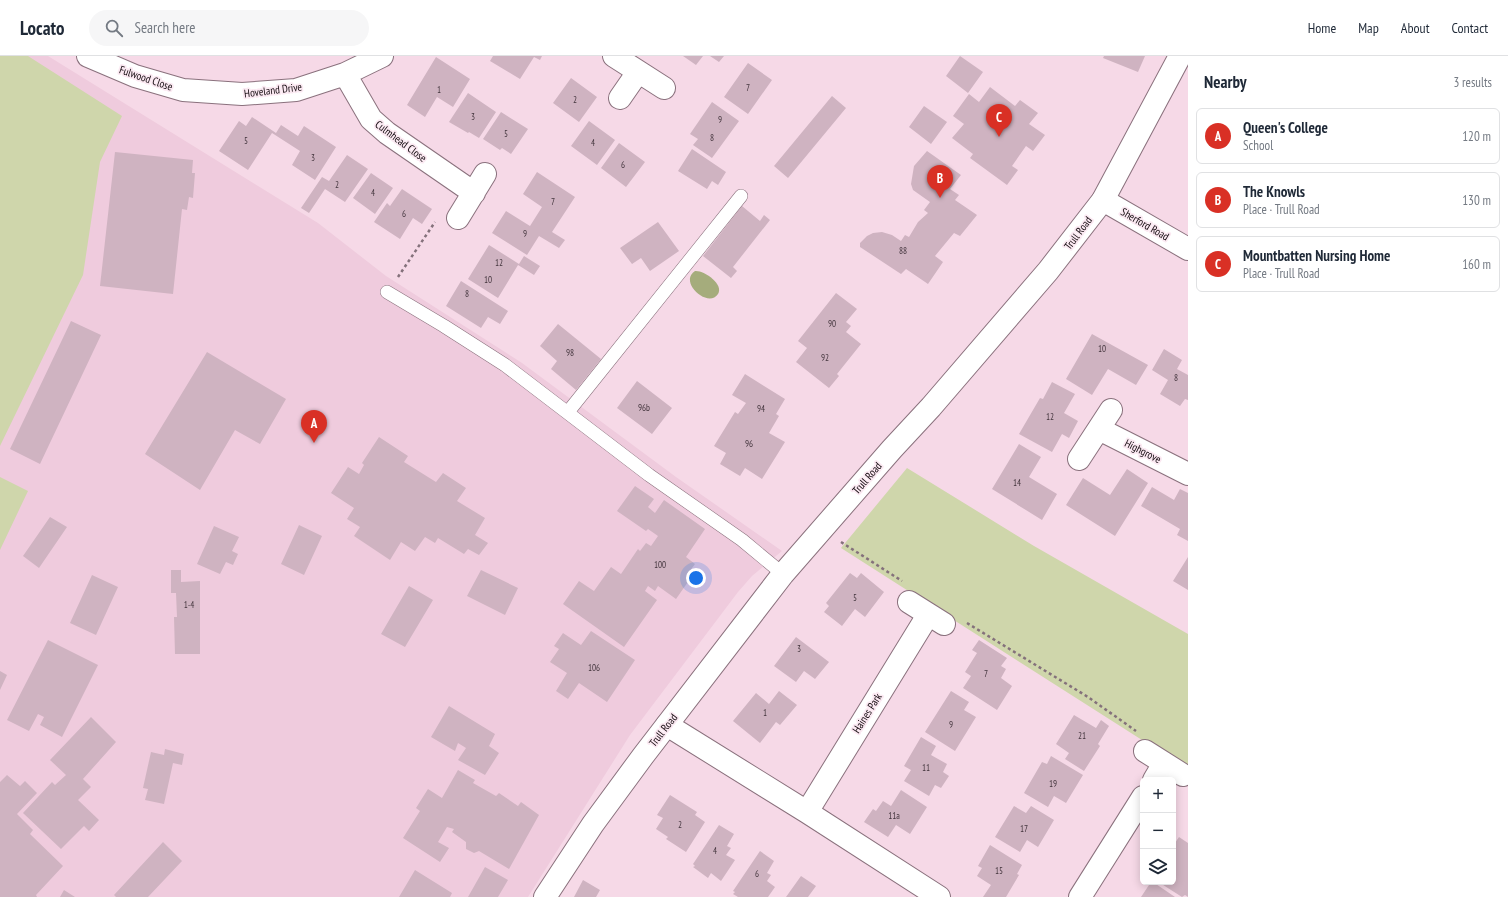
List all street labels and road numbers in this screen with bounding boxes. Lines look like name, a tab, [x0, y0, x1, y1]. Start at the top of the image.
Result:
street label: Fulwood Close	[117, 62, 175, 94]
street label: Hoveland Drive	[243, 79, 303, 100]
street label: Culmhead Close	[372, 117, 430, 165]
street label: Sherford Road	[1118, 205, 1172, 244]
street label: Trull Road	[1061, 213, 1095, 252]
street label: Highgrove	[1122, 436, 1164, 466]
street label: Trull Road	[849, 459, 885, 497]
street label: Haines Park	[849, 690, 885, 736]
street label: Trull Road	[646, 711, 680, 749]

